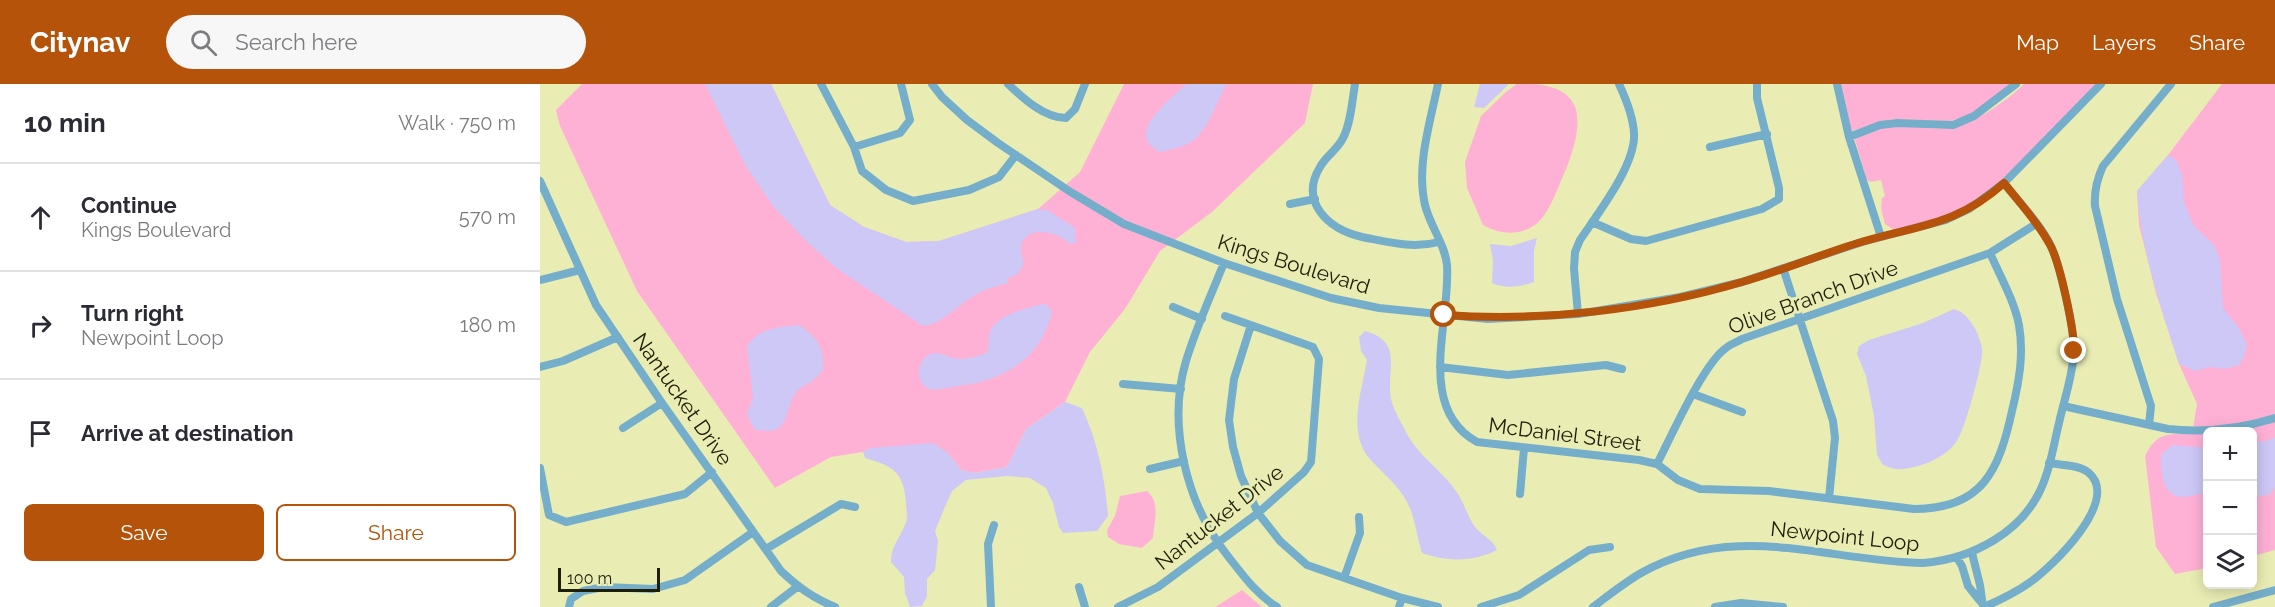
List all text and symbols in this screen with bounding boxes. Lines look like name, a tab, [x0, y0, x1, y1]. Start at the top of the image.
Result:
search box	[166, 15, 586, 69]
text: Citynav	[30, 26, 130, 59]
icon: search	[187, 26, 220, 59]
text: Search here	[235, 29, 357, 55]
text: Map	[2016, 30, 2059, 55]
text: Layers	[2092, 30, 2156, 55]
text: Share	[2189, 30, 2245, 55]
text: 10 min	[24, 108, 106, 138]
text: Walk · 750 m	[398, 111, 516, 135]
text: Continue	[81, 192, 177, 218]
icon: ahead	[24, 201, 57, 234]
text: 570 m	[459, 205, 516, 229]
text: Kings Boulevard	[81, 218, 231, 242]
street label: Kings Boulevard	[1215, 229, 1373, 299]
street label: Olive Branch Drive	[1725, 255, 1901, 339]
text: Turn right	[81, 300, 184, 326]
route start	[1430, 301, 1456, 327]
icon: right	[24, 309, 57, 342]
text: 180 m	[460, 313, 516, 337]
text: Newpoint Loop	[81, 326, 224, 350]
street label: Nantucket Drive	[628, 328, 738, 470]
route end	[2060, 337, 2086, 363]
street label: McDaniel Street	[1487, 412, 1643, 456]
icon: arrive	[24, 417, 57, 450]
text: Arrive at destination	[81, 420, 294, 446]
map controls	[2203, 427, 2257, 589]
button: +	[2203, 427, 2257, 481]
street label: Nantucket Drive	[1150, 459, 1288, 575]
button: −	[2203, 481, 2257, 535]
button: Save	[24, 504, 264, 561]
button: Share	[276, 504, 516, 561]
street label: Newpoint Loop	[1769, 516, 1921, 556]
button: layers	[2203, 535, 2257, 589]
scale bar	[558, 565, 660, 592]
text: 100 m	[567, 569, 612, 588]

